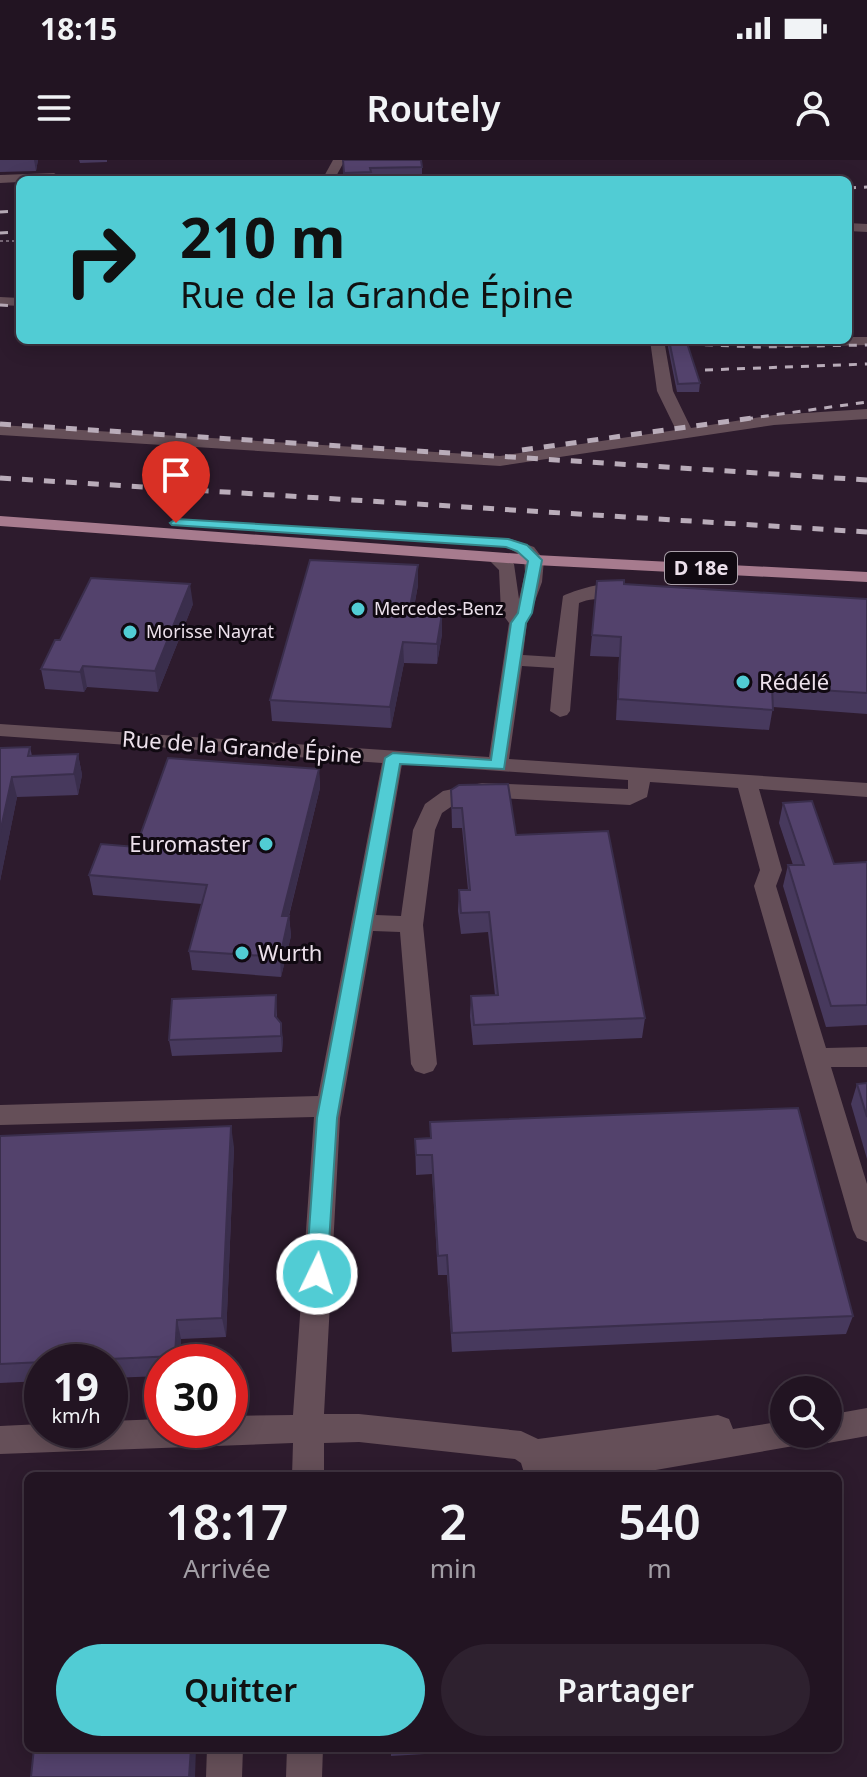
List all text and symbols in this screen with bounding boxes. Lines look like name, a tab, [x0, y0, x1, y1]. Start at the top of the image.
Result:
text: 18:15	[40, 8, 117, 49]
text: Routely	[367, 84, 500, 133]
icon: menu	[32, 86, 76, 130]
icon: person	[791, 86, 835, 130]
text: 210 m	[180, 198, 345, 274]
icon: right	[48, 208, 152, 312]
text: Rue de la Grande Épine	[180, 270, 574, 319]
pin	[142, 441, 210, 523]
icon: arrive	[154, 453, 198, 497]
road number: D 18e	[665, 552, 737, 584]
place label: Mercedes-Benz	[374, 596, 503, 620]
marker: Mercedes-Benz	[349, 600, 367, 618]
place label: Morisse Nayrat	[146, 619, 274, 643]
marker: Morisse Nayrat	[121, 623, 139, 641]
place label: Rédélé	[759, 666, 829, 696]
marker: Rédélé	[734, 673, 752, 691]
street label: Rue de la Grande Épine	[121, 723, 363, 769]
place label: Euromaster	[129, 828, 250, 858]
marker: Euromaster	[257, 835, 275, 853]
place label: Wurth	[258, 937, 322, 967]
marker: Wurth	[233, 944, 251, 962]
position arrow	[275, 1232, 359, 1316]
speed limit sign: 30	[144, 1344, 248, 1448]
text: 19	[53, 1358, 99, 1413]
map controls	[770, 1376, 842, 1448]
button: search	[770, 1376, 842, 1448]
text: km/h	[51, 1402, 101, 1429]
text: 18:17	[165, 1489, 288, 1554]
text: 2	[440, 1489, 467, 1554]
text: 540	[618, 1489, 701, 1554]
text: Arrivée	[183, 1550, 271, 1586]
text: min	[430, 1550, 477, 1586]
text: m	[647, 1550, 672, 1586]
button: Quitter	[56, 1644, 425, 1736]
button: Partager	[441, 1644, 810, 1736]

